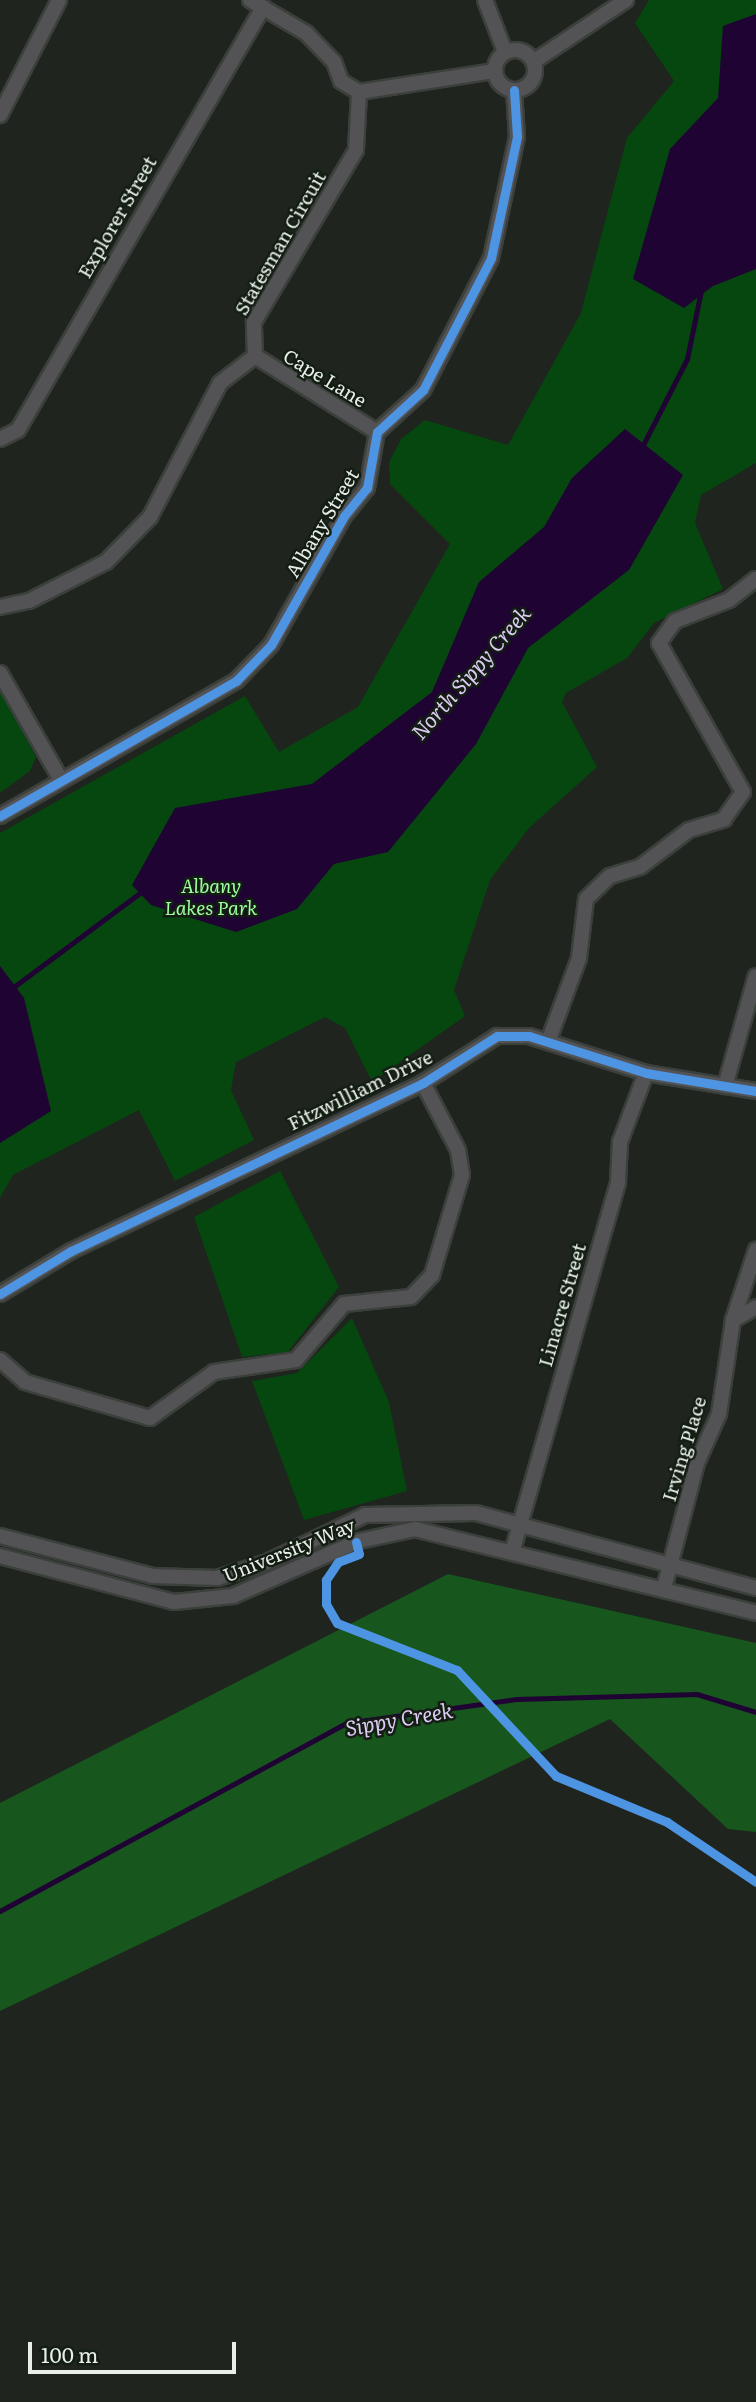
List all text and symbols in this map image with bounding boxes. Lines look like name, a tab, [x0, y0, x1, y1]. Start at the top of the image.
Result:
street label: Explorer Street	[73, 152, 161, 282]
street label: Statesman Circuit	[230, 167, 330, 319]
street label: Cape Lane	[279, 344, 371, 412]
street label: Albany Street	[281, 465, 363, 581]
water label: North Sippy Creek	[405, 600, 535, 744]
park label: Albany Lakes Park	[165, 875, 257, 919]
street label: Fitzwilliam Drive	[284, 1045, 436, 1135]
street label: Linacre Street	[533, 1241, 591, 1369]
street label: Irving Place	[657, 1394, 711, 1504]
street label: University Way	[220, 1513, 358, 1587]
water label: Sippy Creek	[343, 1696, 455, 1740]
scale bar	[32, 2328, 240, 2372]
text: 100 m	[41, 2338, 98, 2369]

